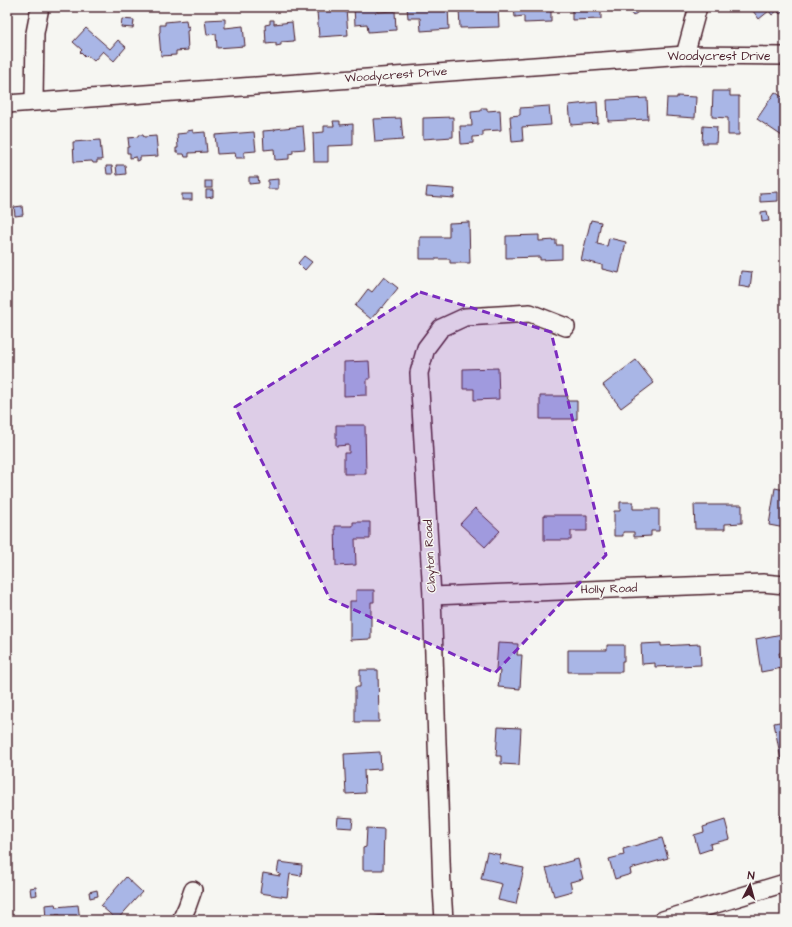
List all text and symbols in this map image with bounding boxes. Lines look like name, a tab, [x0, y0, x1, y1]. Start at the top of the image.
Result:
street label: Woodycrest Drive	[668, 48, 771, 66]
street label: Woodycrest Drive	[344, 63, 448, 88]
street label: Clayton Road	[420, 519, 441, 593]
street label: Holly Road	[580, 580, 638, 599]
north arrow	[730, 865, 770, 905]
text: N	[747, 868, 755, 883]

